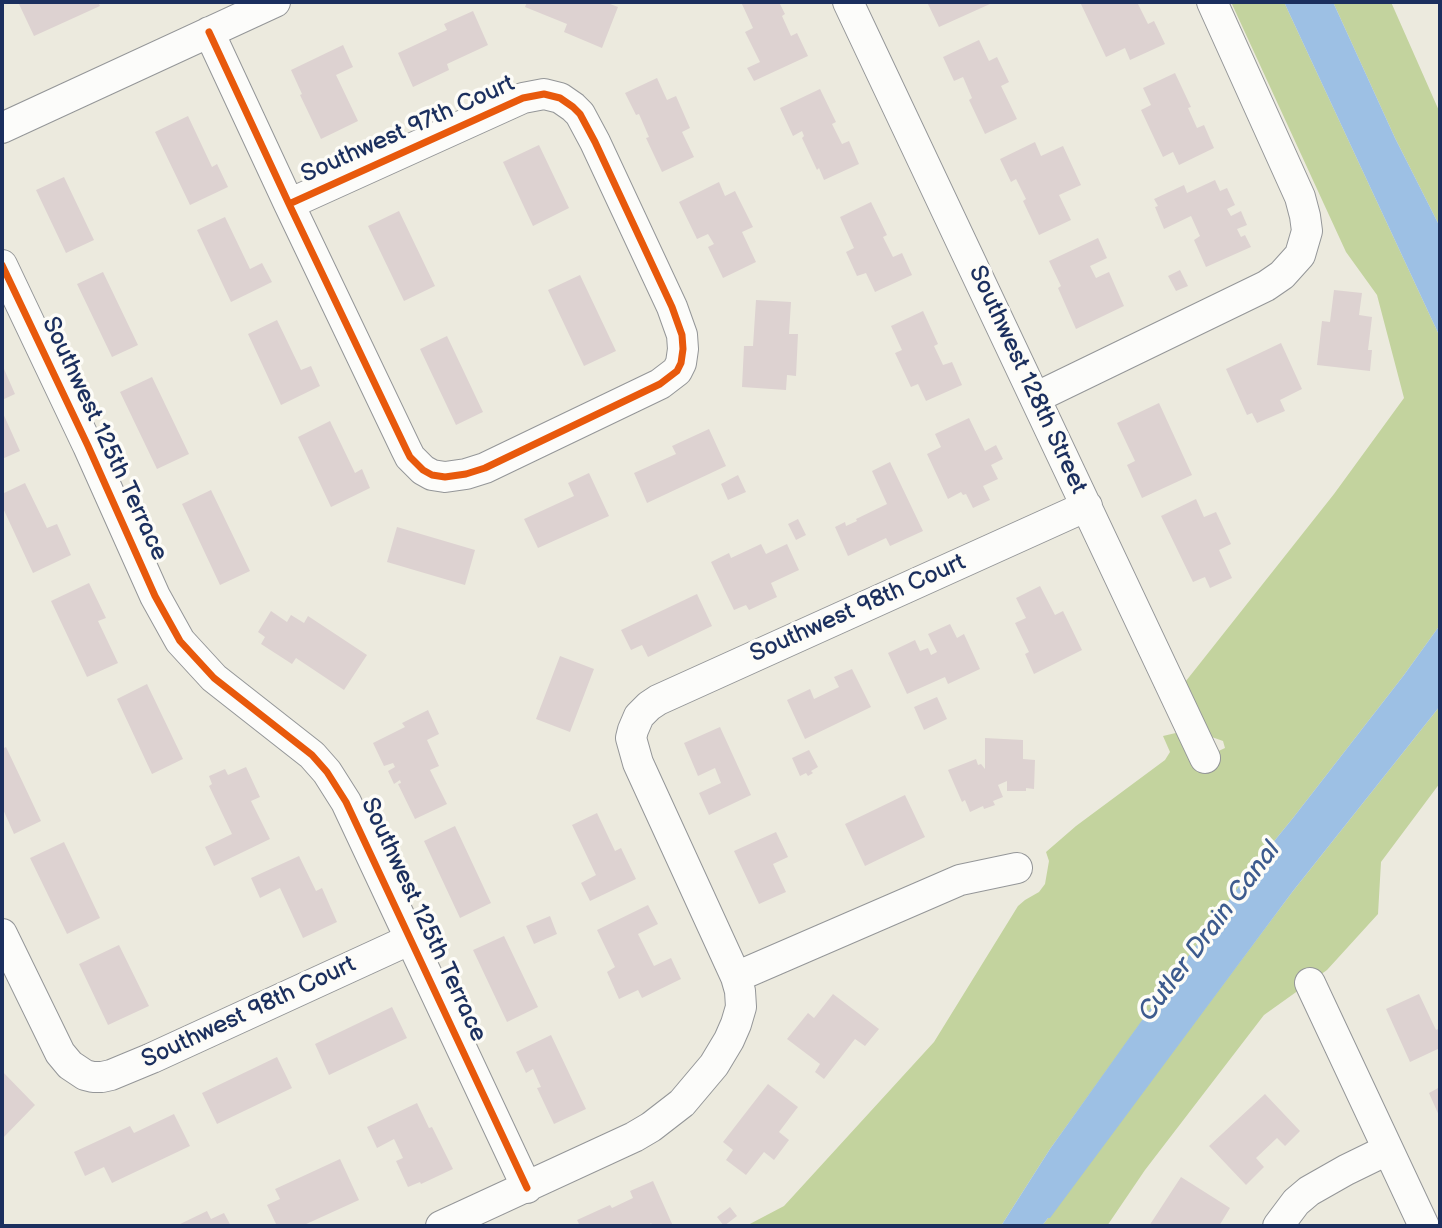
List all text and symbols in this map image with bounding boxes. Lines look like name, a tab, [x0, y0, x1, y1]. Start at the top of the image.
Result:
street label: Southwest 97th Court	[297, 70, 519, 190]
street label: Southwest 128th Street	[962, 261, 1092, 499]
street label: Southwest 125th Terrace	[35, 313, 173, 565]
street label: Southwest 98th Court	[746, 549, 970, 669]
street label: Southwest 125th Terrace	[354, 794, 492, 1046]
water label: Cutler Drain Canal	[1132, 836, 1288, 1028]
street label: Southwest 98th Court	[137, 951, 361, 1075]

